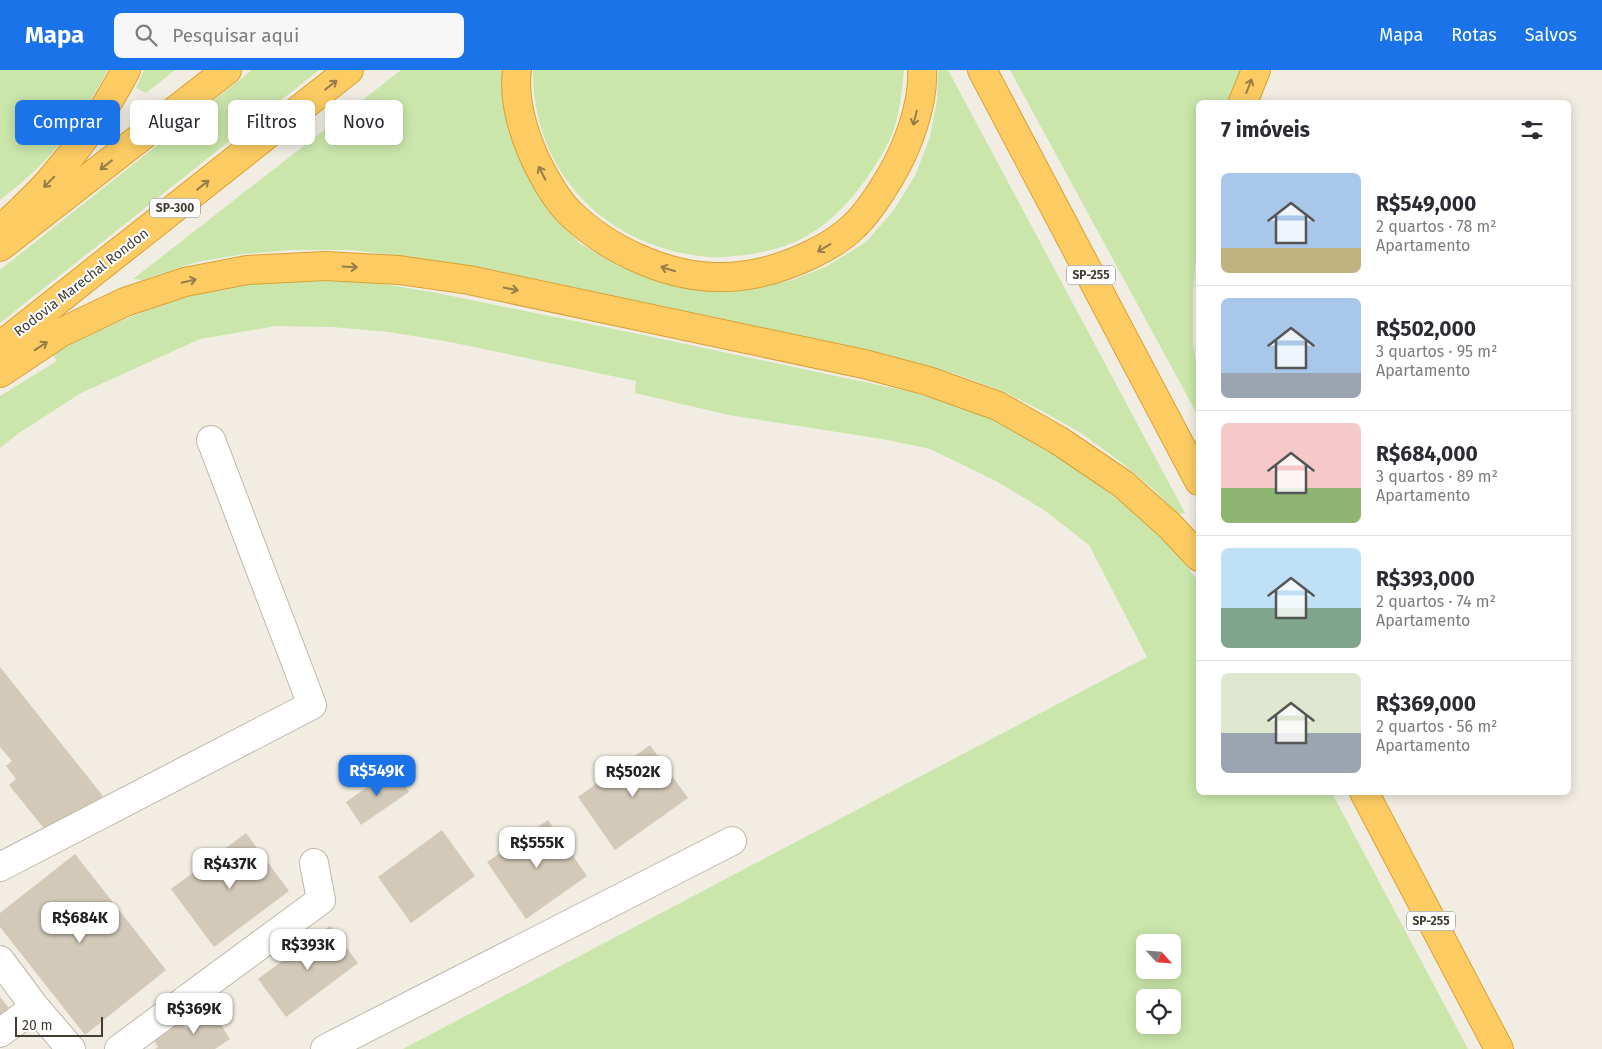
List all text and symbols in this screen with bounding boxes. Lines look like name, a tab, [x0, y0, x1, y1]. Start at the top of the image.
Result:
search box	[114, 13, 464, 58]
text: Mapa	[25, 21, 84, 49]
icon: search	[132, 21, 160, 49]
text: Pesquisar aqui	[172, 24, 299, 47]
text: Mapa	[1379, 24, 1423, 46]
text: Rotas	[1451, 24, 1497, 46]
text: Salvos	[1525, 24, 1577, 46]
one-way arrow	[324, 79, 337, 90]
one-way arrow	[1245, 79, 1254, 94]
chip: Comprar	[15, 100, 120, 145]
chip: Alugar	[130, 100, 218, 145]
chip: Filtros	[228, 100, 315, 145]
chip: Novo	[325, 100, 403, 145]
one-way arrow	[909, 109, 919, 125]
icon: filters	[1518, 116, 1546, 144]
text: 7 imóveis	[1221, 117, 1310, 143]
one-way arrow	[100, 159, 113, 170]
one-way arrow	[537, 166, 547, 181]
one-way arrow	[43, 176, 55, 188]
one-way arrow	[196, 180, 209, 191]
text: R$549,000	[1376, 191, 1476, 217]
icon: home	[1261, 193, 1321, 253]
road number: SP-300	[150, 198, 200, 218]
text: 2 quartos · 78 m²	[1376, 217, 1496, 236]
street label: Rodovia Marechal Rondon	[11, 225, 152, 340]
text: Apartamento	[1376, 236, 1470, 255]
one-way arrow	[817, 243, 831, 253]
one-way arrow	[342, 263, 358, 272]
one-way arrow	[660, 263, 676, 273]
road number: SP-255	[1067, 266, 1115, 284]
one-way arrow	[180, 276, 196, 285]
one-way arrow	[502, 285, 518, 294]
text: R$502,000	[1376, 316, 1476, 342]
icon: home	[1261, 318, 1321, 378]
one-way arrow	[33, 341, 47, 351]
text: 3 quartos · 95 m²	[1376, 342, 1497, 361]
text: Apartamento	[1376, 361, 1470, 380]
text: R$684,000	[1376, 441, 1478, 467]
icon: home	[1261, 443, 1321, 503]
text: 3 quartos · 89 m²	[1376, 467, 1498, 486]
text: Apartamento	[1376, 486, 1470, 505]
text: R$393,000	[1376, 566, 1475, 592]
icon: home	[1261, 568, 1321, 628]
text: 2 quartos · 74 m²	[1376, 592, 1496, 611]
text: Apartamento	[1376, 611, 1470, 630]
text: R$369,000	[1376, 691, 1476, 717]
icon: home	[1261, 693, 1321, 753]
text: 2 quartos · 56 m²	[1376, 717, 1497, 736]
text: Apartamento	[1376, 736, 1470, 755]
pin: R$549K	[336, 754, 418, 797]
pin: R$502K	[592, 756, 674, 798]
text: R$549K	[350, 761, 404, 780]
text: R$502K	[606, 762, 660, 781]
pin: R$555K	[496, 826, 578, 869]
text: R$555K	[510, 833, 564, 852]
pin: R$437K	[189, 848, 271, 890]
text: R$437K	[203, 854, 257, 873]
pin: R$684K	[39, 902, 121, 944]
text: R$684K	[52, 908, 108, 927]
road number: SP-255	[1407, 911, 1455, 930]
pin: R$393K	[267, 928, 349, 971]
north arrow	[1136, 934, 1181, 979]
map controls	[1136, 934, 1181, 1034]
text: R$393K	[281, 935, 335, 954]
button: locate	[1136, 989, 1181, 1034]
pin: R$369K	[153, 992, 235, 1035]
text: R$369K	[167, 999, 221, 1018]
scale bar	[15, 1014, 102, 1037]
text: 20 m	[22, 1017, 52, 1034]

